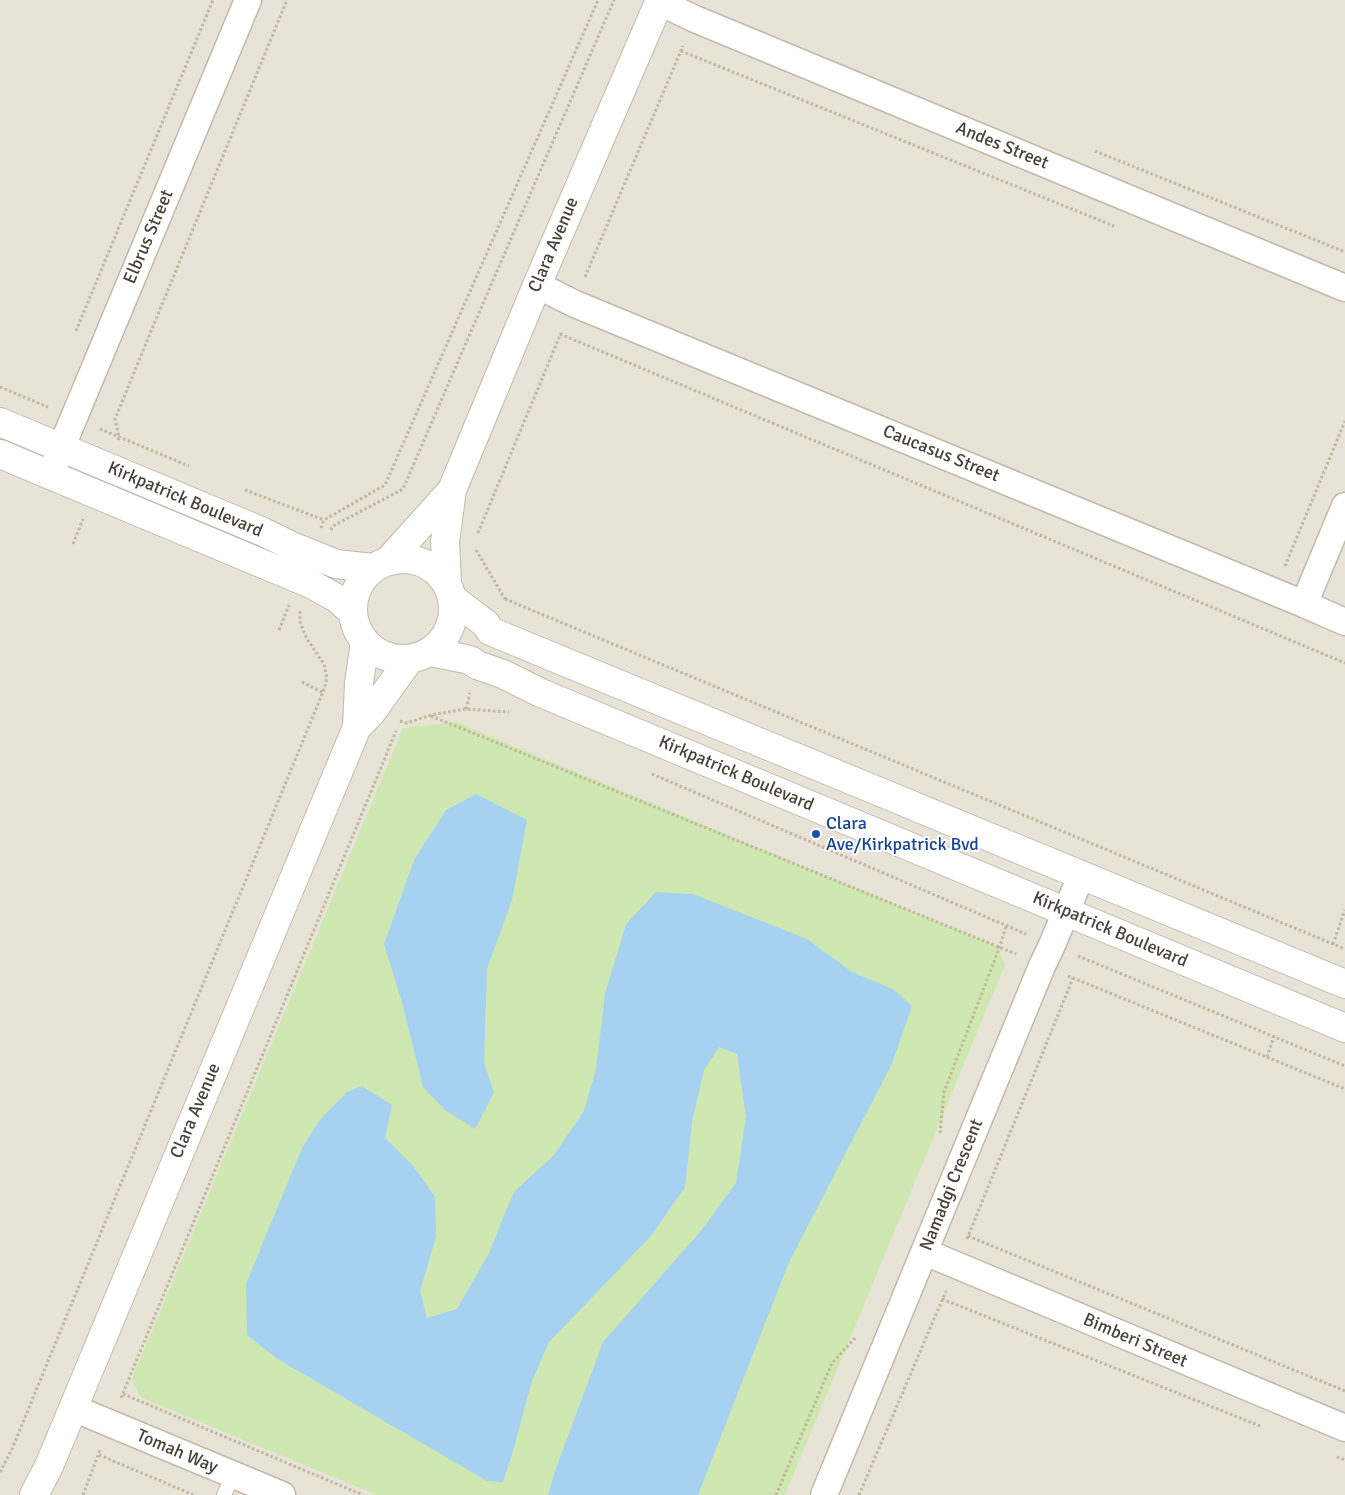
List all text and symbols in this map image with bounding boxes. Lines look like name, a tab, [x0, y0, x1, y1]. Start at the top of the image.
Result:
street label: Andes Street	[952, 118, 1052, 174]
street label: Elbrus Street	[119, 187, 179, 287]
street label: Clara Avenue	[524, 194, 584, 296]
street label: Caucasus Street	[880, 421, 1002, 487]
street label: Kirkpatrick Boulevard	[104, 458, 266, 542]
street label: Kirkpatrick Boulevard	[655, 732, 817, 816]
place label: Clara Ave/Kirkpatrick Bvd	[826, 813, 979, 856]
marker: Clara Ave/Kirkpatrick Bvd	[810, 828, 822, 840]
street label: Kirkpatrick Boulevard	[1029, 888, 1191, 972]
street label: Clara Avenue	[166, 1060, 226, 1162]
street label: Namadgi Crescent	[916, 1116, 988, 1254]
street label: Bimberi Street	[1080, 1309, 1190, 1373]
street label: Tomah Way	[133, 1425, 221, 1479]

